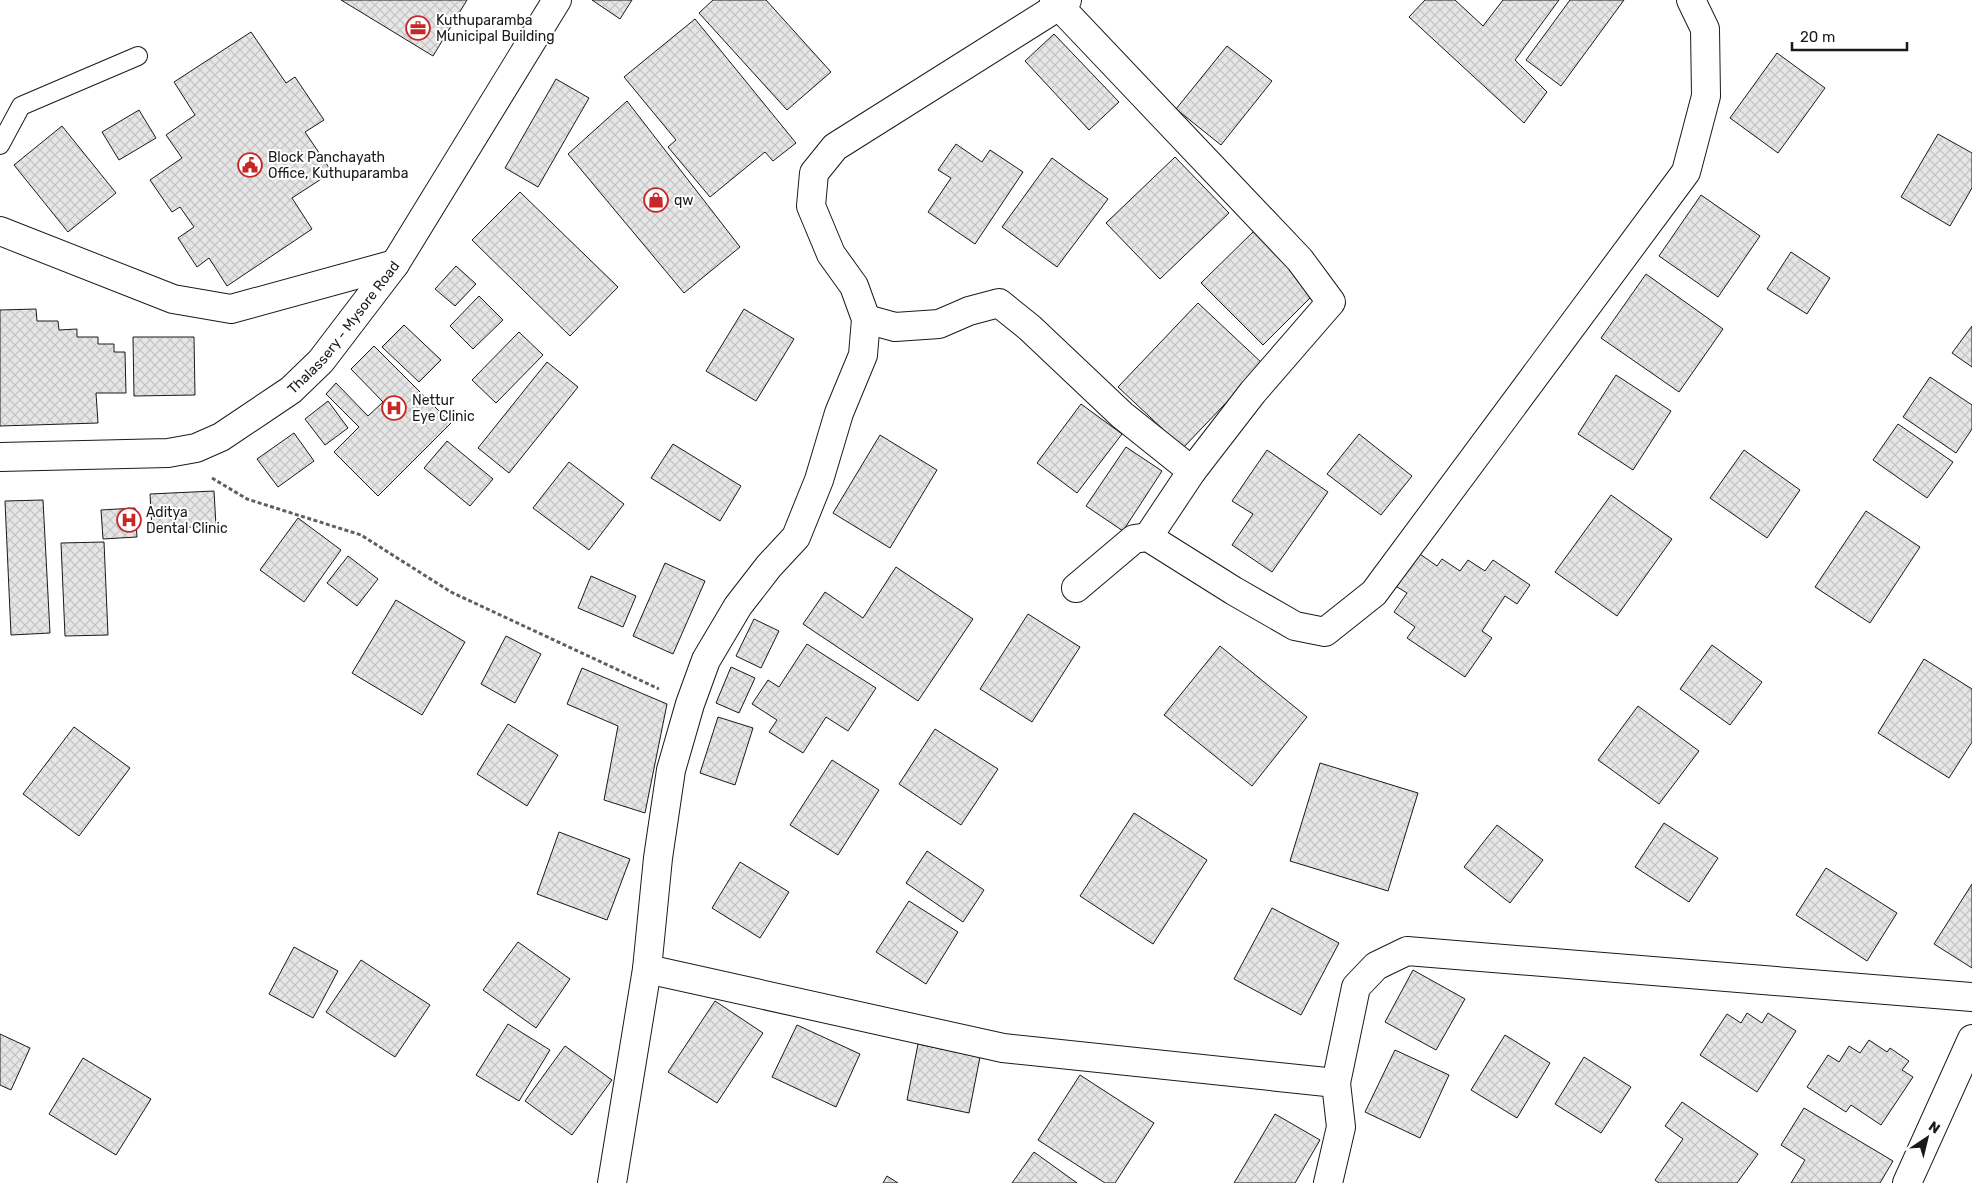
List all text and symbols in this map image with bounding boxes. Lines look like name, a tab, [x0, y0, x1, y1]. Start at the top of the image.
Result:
place label: Kuthuparamba Municipal Building	[436, 12, 555, 45]
office icon: Kuthuparamba Municipal Building	[405, 15, 431, 41]
scale bar	[1792, 20, 1907, 52]
text: 20 m	[1800, 28, 1835, 46]
place label: Block Panchayath Office, Kuthuparamba	[268, 149, 408, 182]
public building icon: Block Panchayath Office, Kuthuparamba	[237, 152, 263, 178]
shop icon: qw	[643, 187, 669, 213]
place label: qw	[674, 192, 694, 209]
street label: Thalassery - Mysore Road	[284, 257, 403, 397]
place label: Nettur Eye Clinic	[412, 392, 475, 425]
hospital icon: Nettur Eye Clinic	[381, 395, 407, 421]
place label: Aditya Dental Clinic	[146, 504, 228, 537]
hospital icon: Aditya Dental Clinic	[116, 507, 142, 533]
north arrow	[1902, 1113, 1952, 1163]
text: N	[1925, 1118, 1943, 1138]

